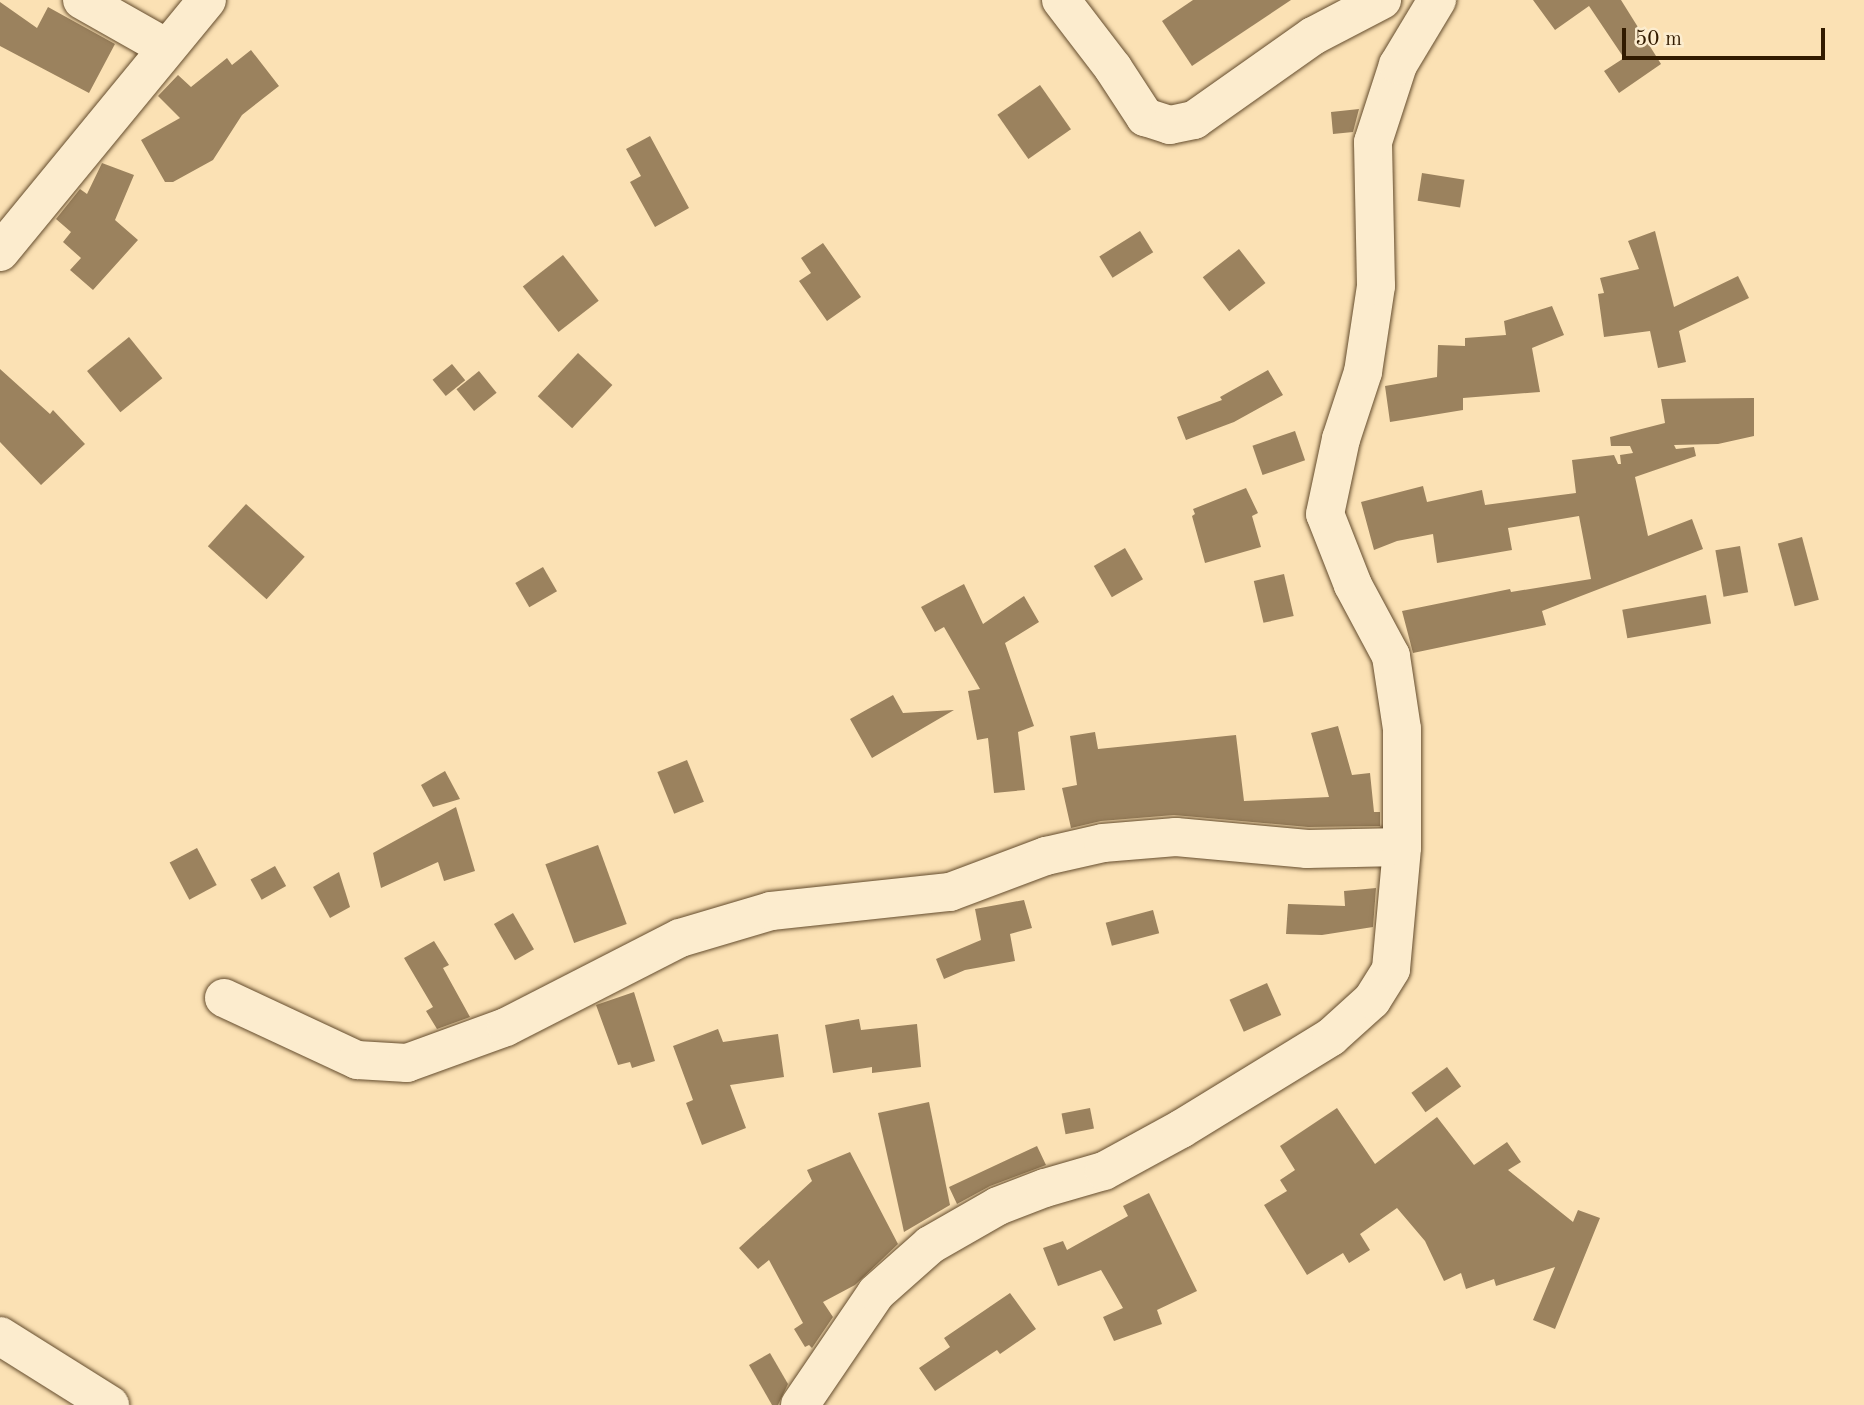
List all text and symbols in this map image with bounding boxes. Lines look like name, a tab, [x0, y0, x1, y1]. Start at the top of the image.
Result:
scale bar	[1626, 14, 1829, 58]
text: 50 m	[1635, 29, 1682, 50]

